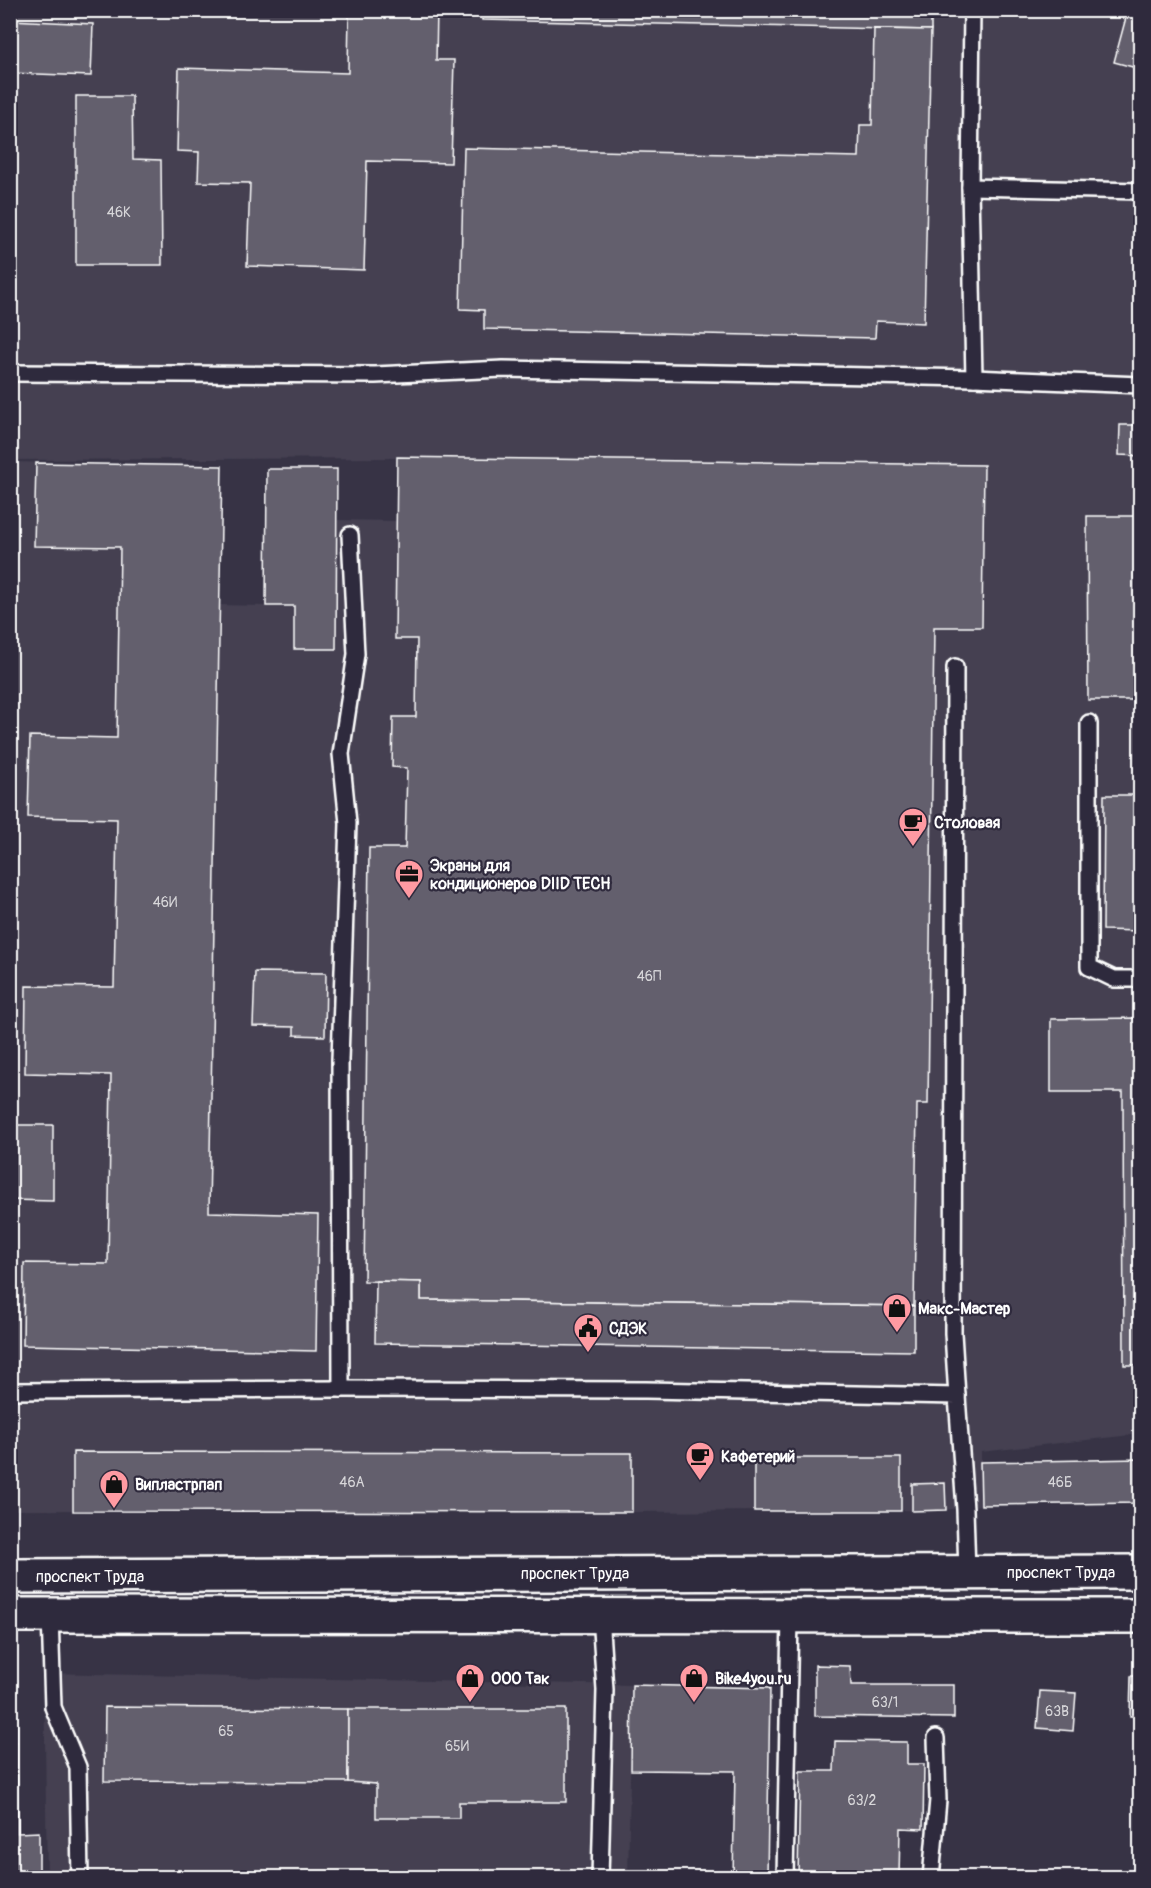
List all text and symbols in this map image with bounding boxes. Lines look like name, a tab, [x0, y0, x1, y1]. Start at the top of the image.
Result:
house number: 46К	[107, 204, 131, 221]
cafe icon: Столовая	[897, 806, 929, 848]
place label: Столовая	[934, 813, 1001, 833]
place label: Экраны для кондиционеров DIID TECH	[430, 856, 610, 894]
office icon: Экраны для кондиционеров DIID TECH	[393, 858, 425, 900]
house number: 46И	[153, 894, 177, 911]
house number: 46П	[637, 968, 661, 985]
shop icon: Макс-Мастер	[881, 1292, 913, 1334]
place label: Макс-Мастер	[918, 1299, 1011, 1319]
public building icon: СДЭК	[572, 1312, 604, 1354]
place label: СДЭК	[609, 1319, 647, 1339]
cafe icon: Кафетерий	[684, 1440, 716, 1482]
place label: Кафетерий	[721, 1447, 795, 1467]
shop icon: Випластрпап	[98, 1468, 130, 1510]
house number: 46А	[339, 1474, 365, 1491]
house number: 46Б	[1048, 1474, 1072, 1491]
place label: Випластрпап	[135, 1475, 222, 1495]
street label: проспект Труда	[1007, 1563, 1115, 1583]
street label: проспект Труда	[521, 1564, 629, 1584]
street label: проспект Труда	[36, 1567, 144, 1587]
shop icon: ООО Так	[454, 1662, 486, 1704]
shop icon: Bike4you.ru	[678, 1662, 710, 1704]
place label: ООО Так	[491, 1669, 550, 1689]
place label: Bike4you.ru	[715, 1669, 791, 1689]
house number: 63/1	[872, 1694, 898, 1711]
house number: 63В	[1045, 1703, 1069, 1720]
house number: 65	[218, 1723, 234, 1740]
house number: 65И	[445, 1738, 469, 1755]
house number: 63/2	[848, 1792, 877, 1809]

